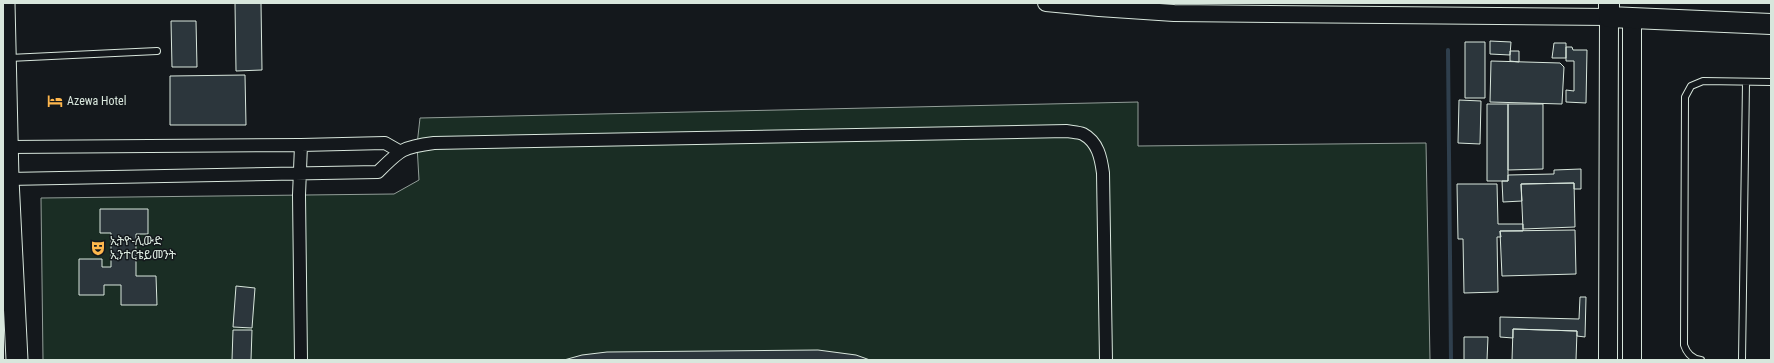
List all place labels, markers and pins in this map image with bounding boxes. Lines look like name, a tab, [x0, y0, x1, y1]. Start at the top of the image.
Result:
hotel icon: Azewa Hotel	[46, 92, 64, 110]
place label: Azewa Hotel	[67, 94, 126, 108]
place label: ኢትዮ-ሊውድ ኢንተርቴይመንት	[110, 234, 177, 262]
theatre icon: ኢትዮ-ሊውድ ኢንተርቴይመንት	[89, 239, 107, 257]

